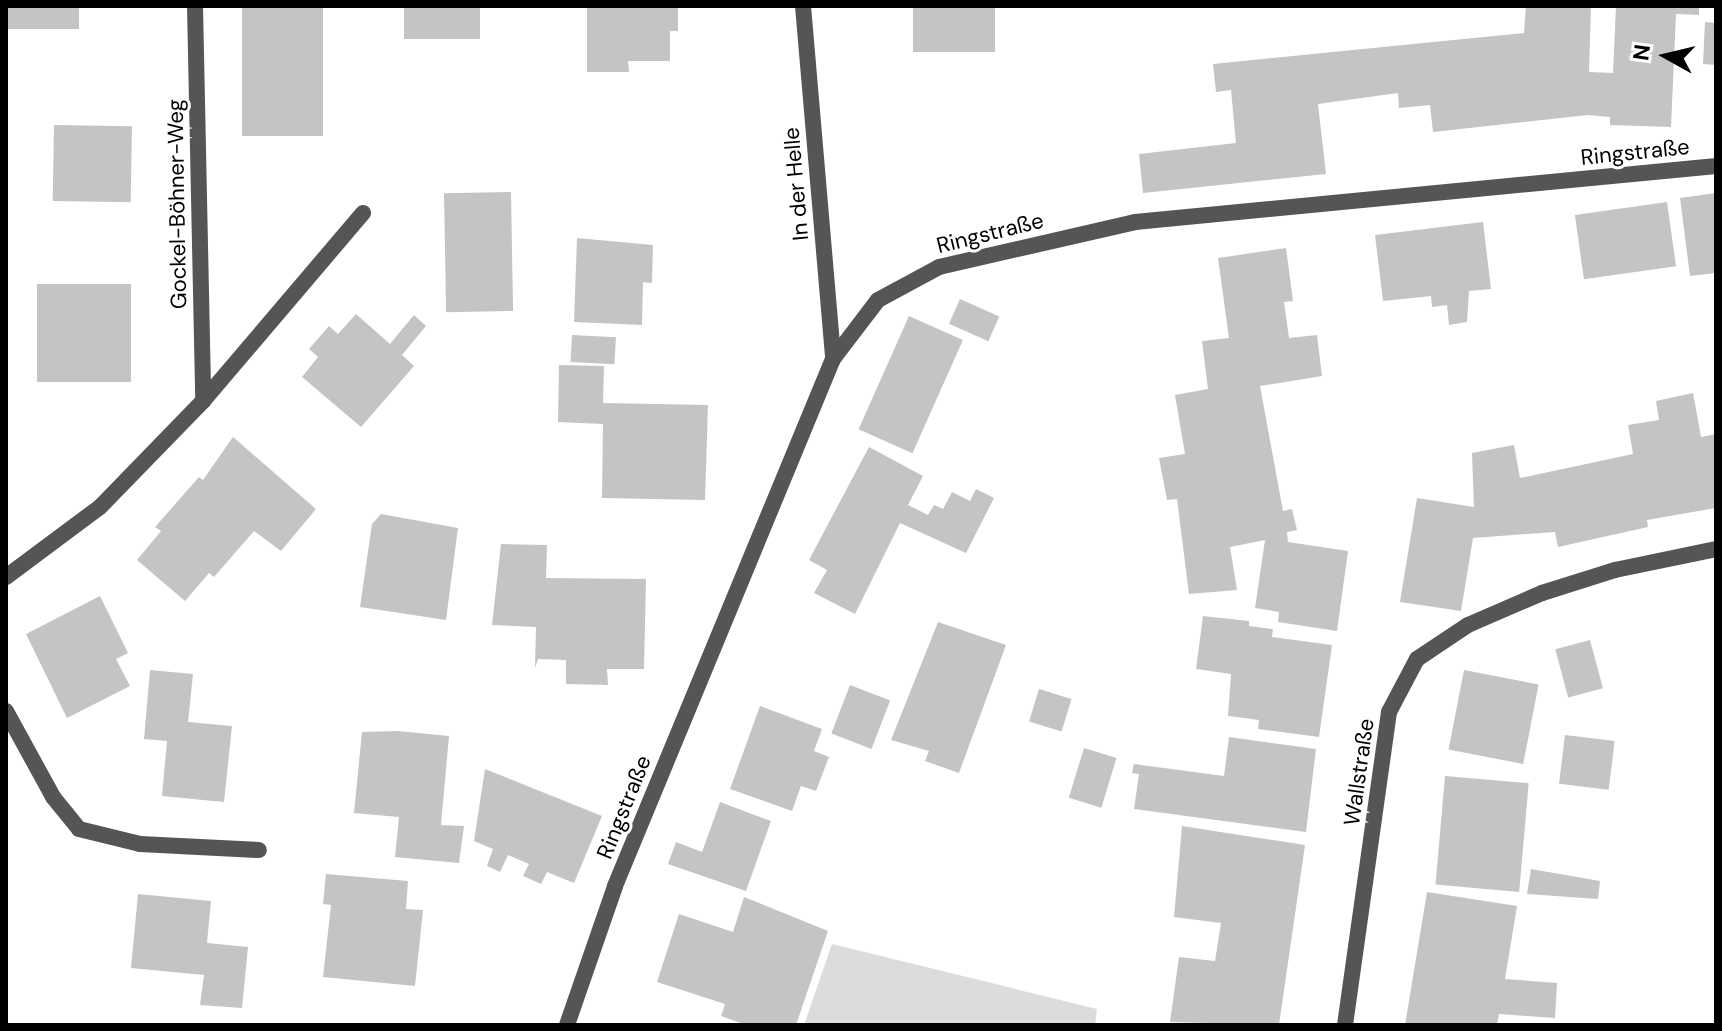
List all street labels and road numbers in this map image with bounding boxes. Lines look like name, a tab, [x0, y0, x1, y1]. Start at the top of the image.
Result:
street label: Gockel-Böhner-Weg	[162, 99, 192, 309]
street label: In der Helle	[778, 126, 814, 242]
street label: Ringstraße	[1579, 133, 1691, 171]
street label: Ringstraße	[934, 207, 1046, 259]
street label: Wallstraße	[1338, 717, 1380, 827]
street label: Ringstraße	[591, 751, 657, 863]

